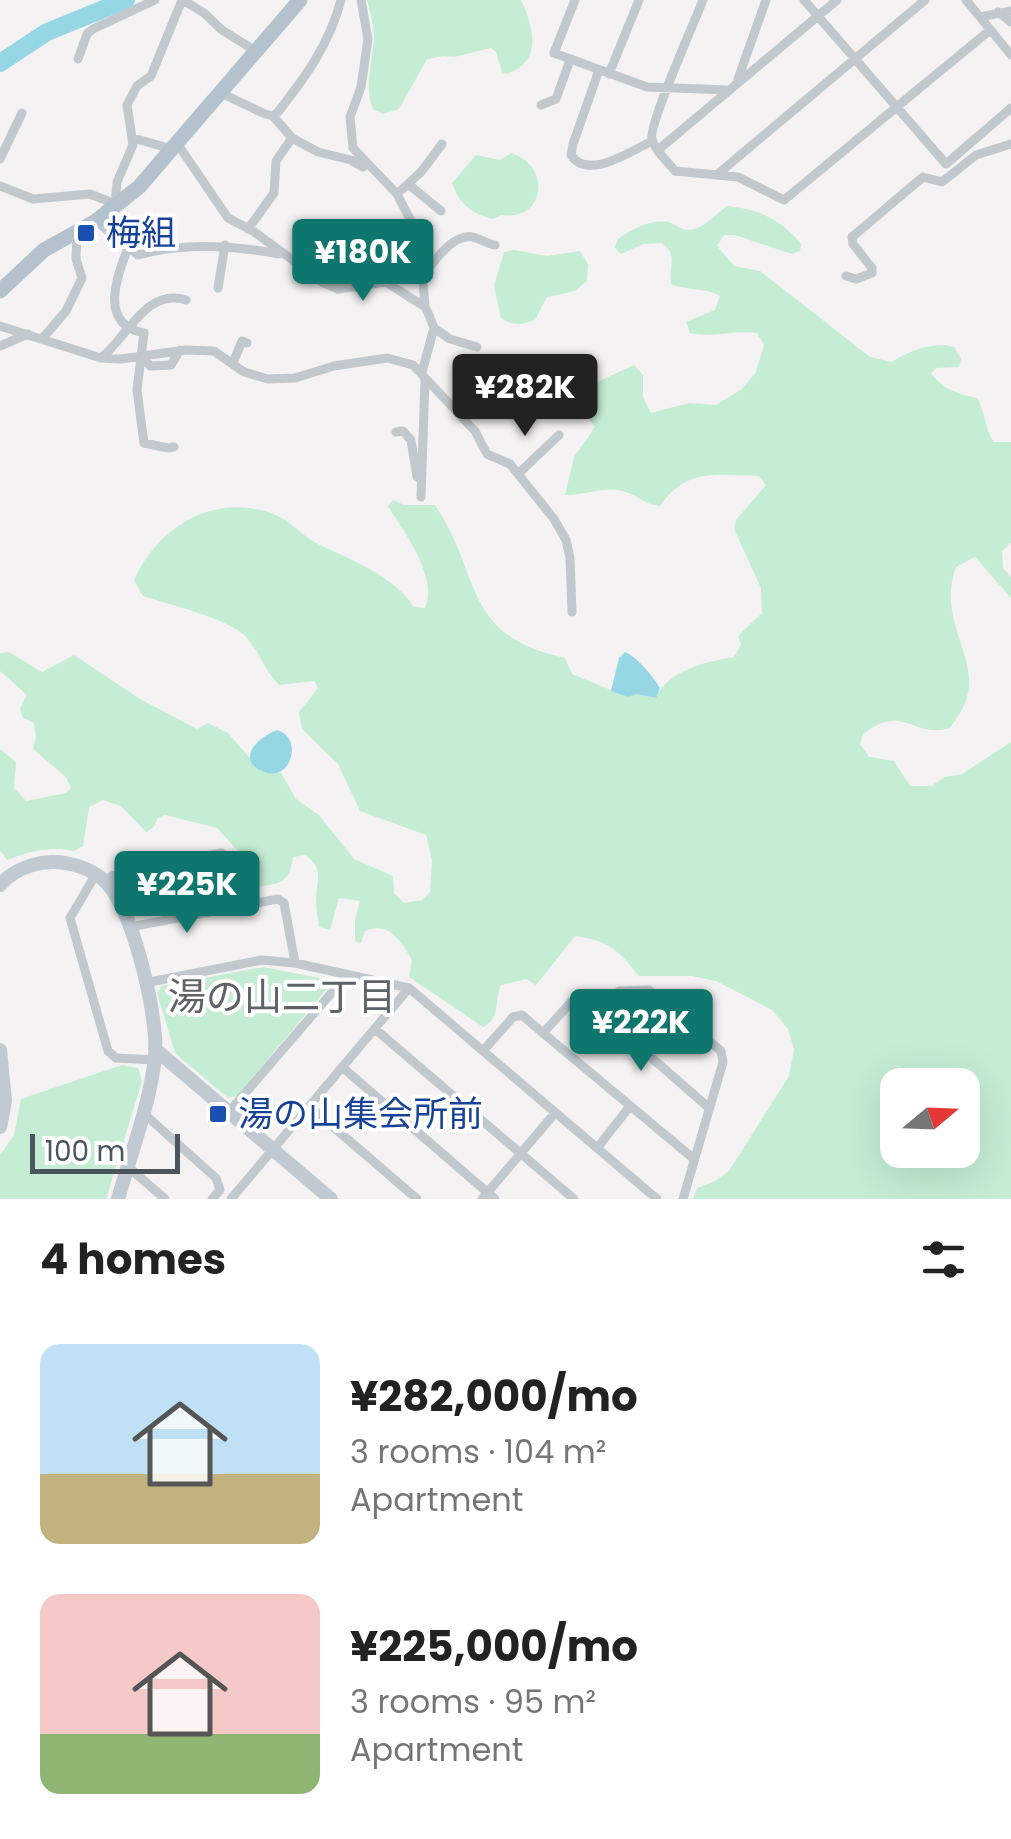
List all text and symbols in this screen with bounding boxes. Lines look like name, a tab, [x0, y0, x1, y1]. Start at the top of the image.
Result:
place label: 梅組	[106, 208, 176, 257]
pin: ¥180K	[293, 219, 433, 304]
marker: 梅組	[75, 222, 97, 244]
text: ¥180K	[314, 229, 412, 274]
pin: ¥282K	[455, 354, 595, 439]
text: ¥282K	[474, 364, 576, 409]
pin: ¥225K	[117, 851, 257, 936]
text: ¥225K	[136, 861, 238, 906]
district label: 湯の山二丁目	[168, 970, 396, 1023]
pin: ¥222K	[571, 989, 711, 1074]
text: ¥222K	[592, 999, 690, 1044]
north arrow	[880, 1068, 980, 1168]
map controls	[880, 1068, 980, 1168]
place label: 湯の山集会所前	[238, 1089, 483, 1138]
marker: 湯の山集会所前	[207, 1103, 229, 1125]
scale bar	[30, 1129, 180, 1174]
text: 100 m	[45, 1132, 125, 1171]
text: 4 homes	[40, 1230, 226, 1289]
icon: filters	[916, 1232, 971, 1287]
text: ¥282,000/mo	[350, 1367, 638, 1426]
icon: home	[120, 1384, 240, 1504]
text: 3 rooms · 104 m²	[350, 1429, 606, 1474]
text: Apartment	[350, 1477, 523, 1522]
text: ¥225,000/mo	[350, 1617, 638, 1676]
icon: home	[120, 1634, 240, 1754]
text: 3 rooms · 95 m²	[350, 1679, 596, 1724]
text: Apartment	[350, 1727, 523, 1772]

